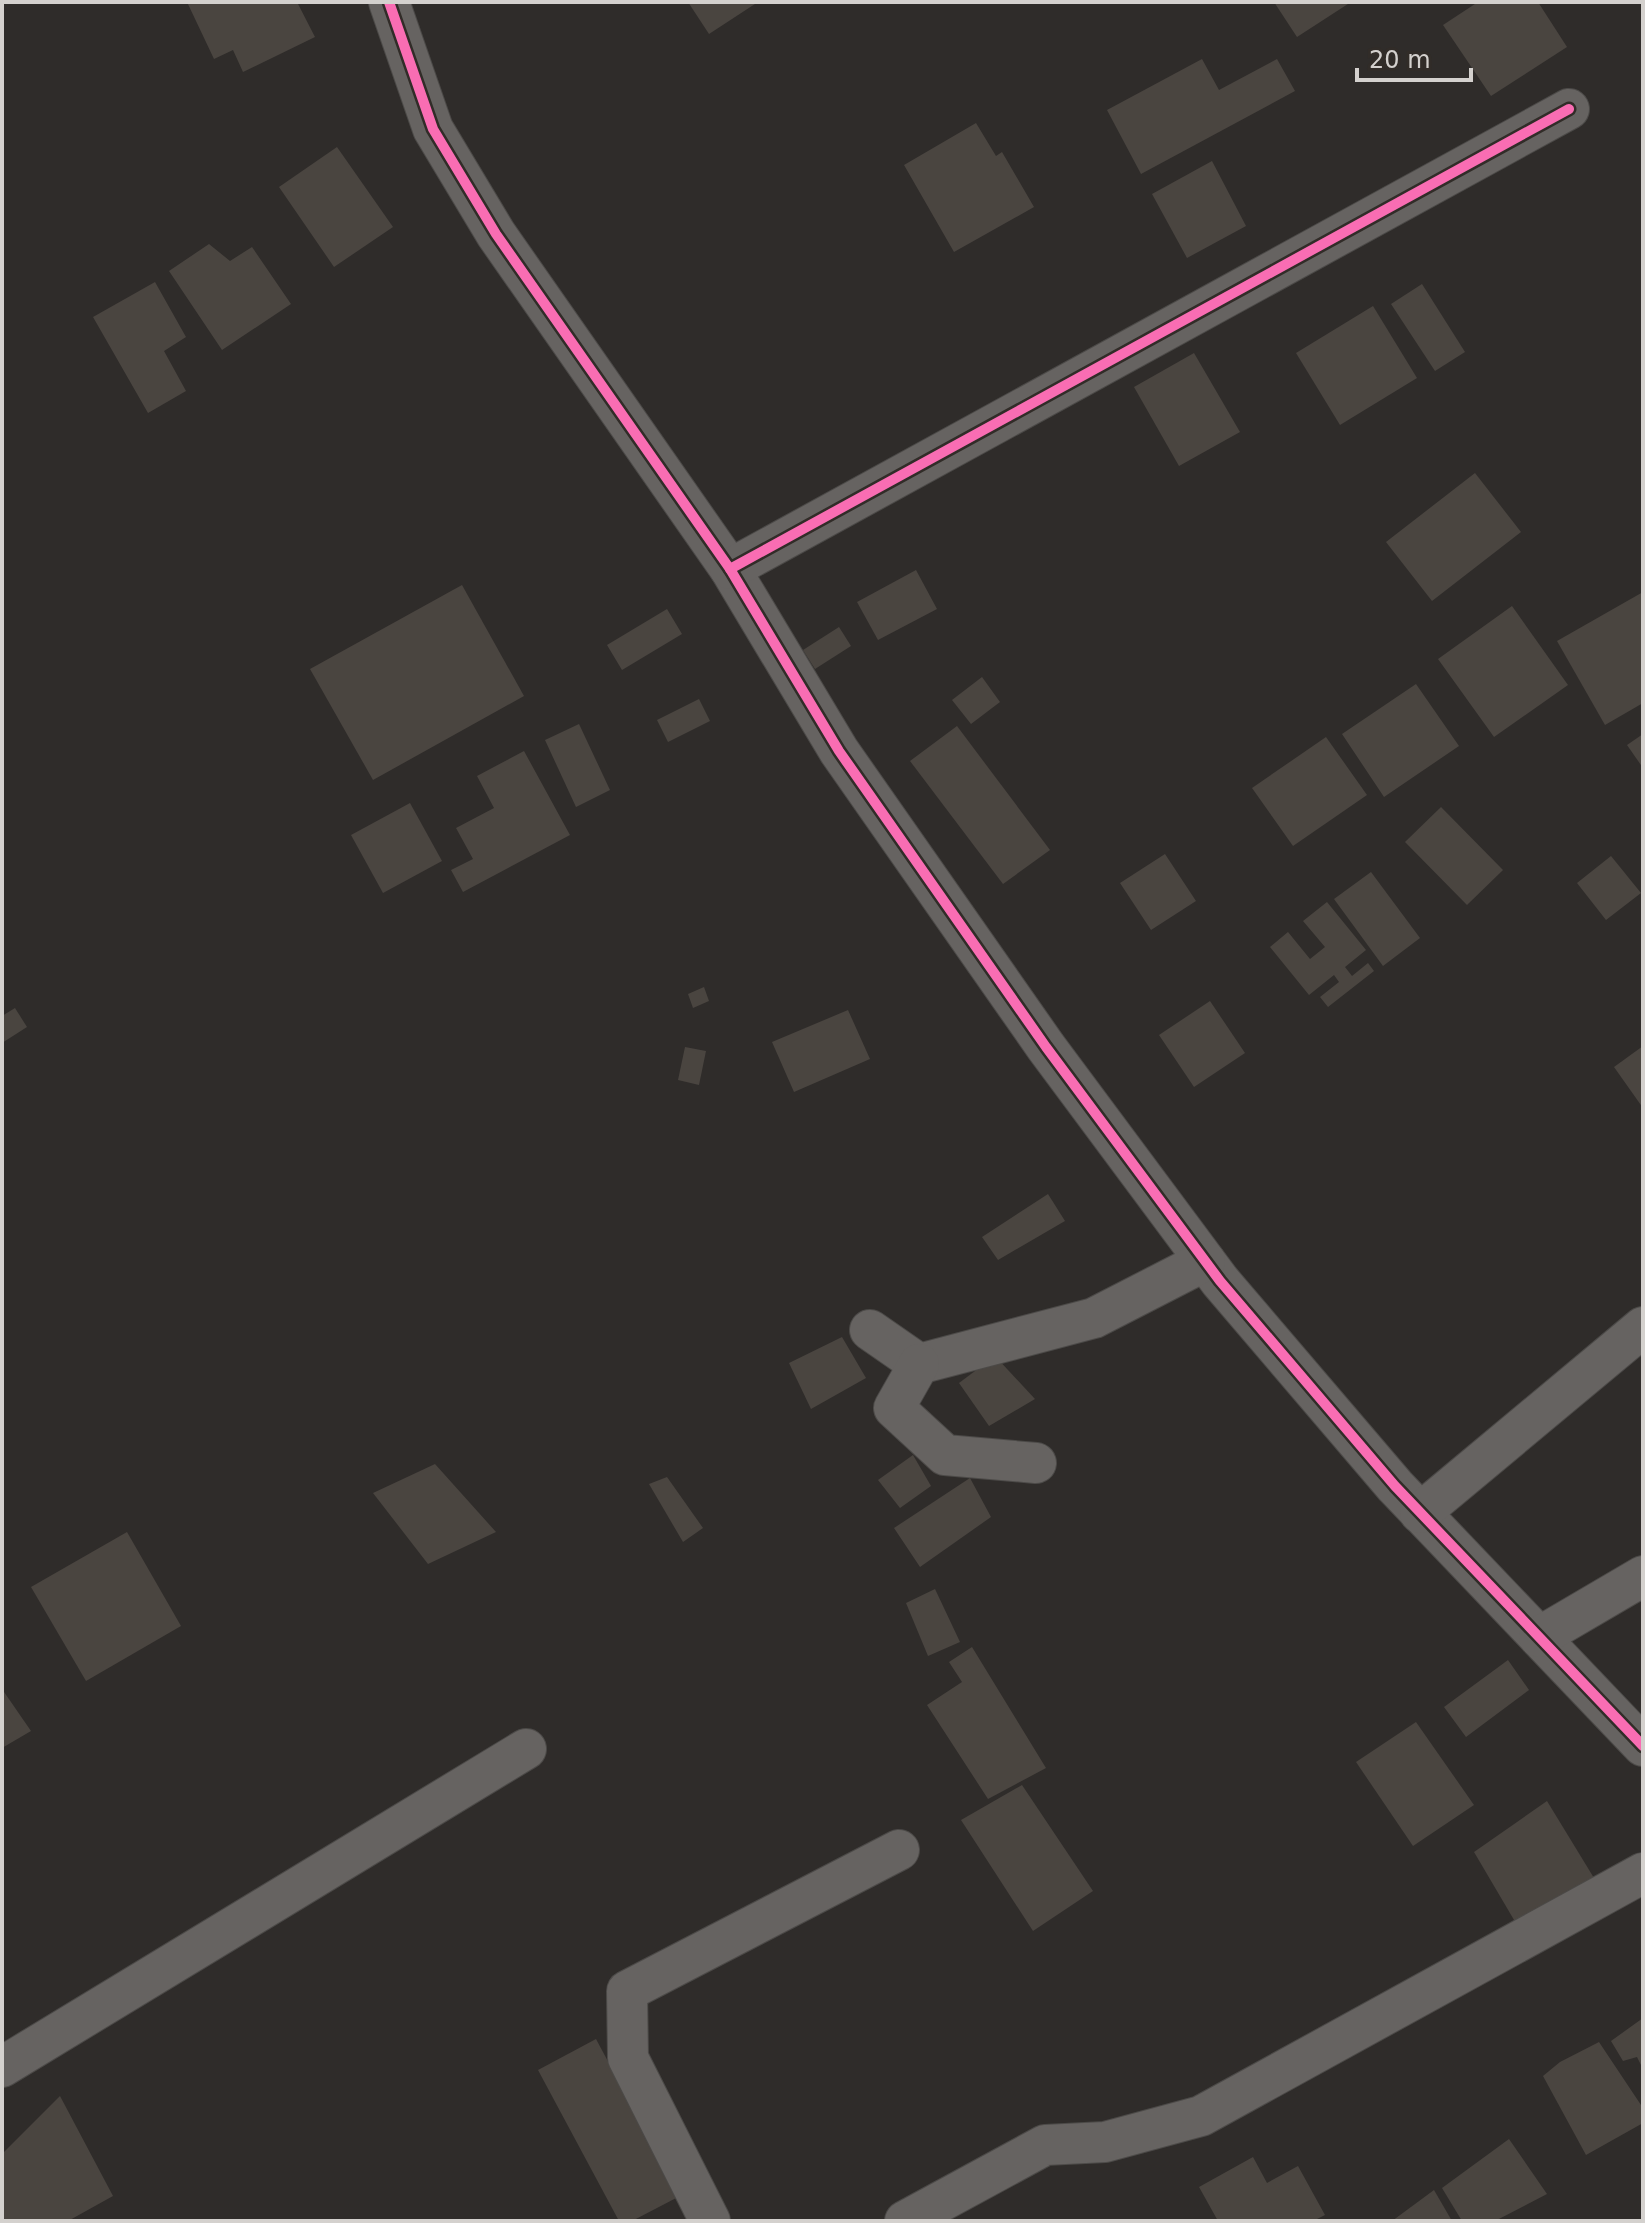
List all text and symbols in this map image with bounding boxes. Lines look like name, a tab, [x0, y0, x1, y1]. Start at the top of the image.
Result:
scale bar	[1357, 32, 1471, 82]
text: 20 m	[1369, 46, 1431, 74]

